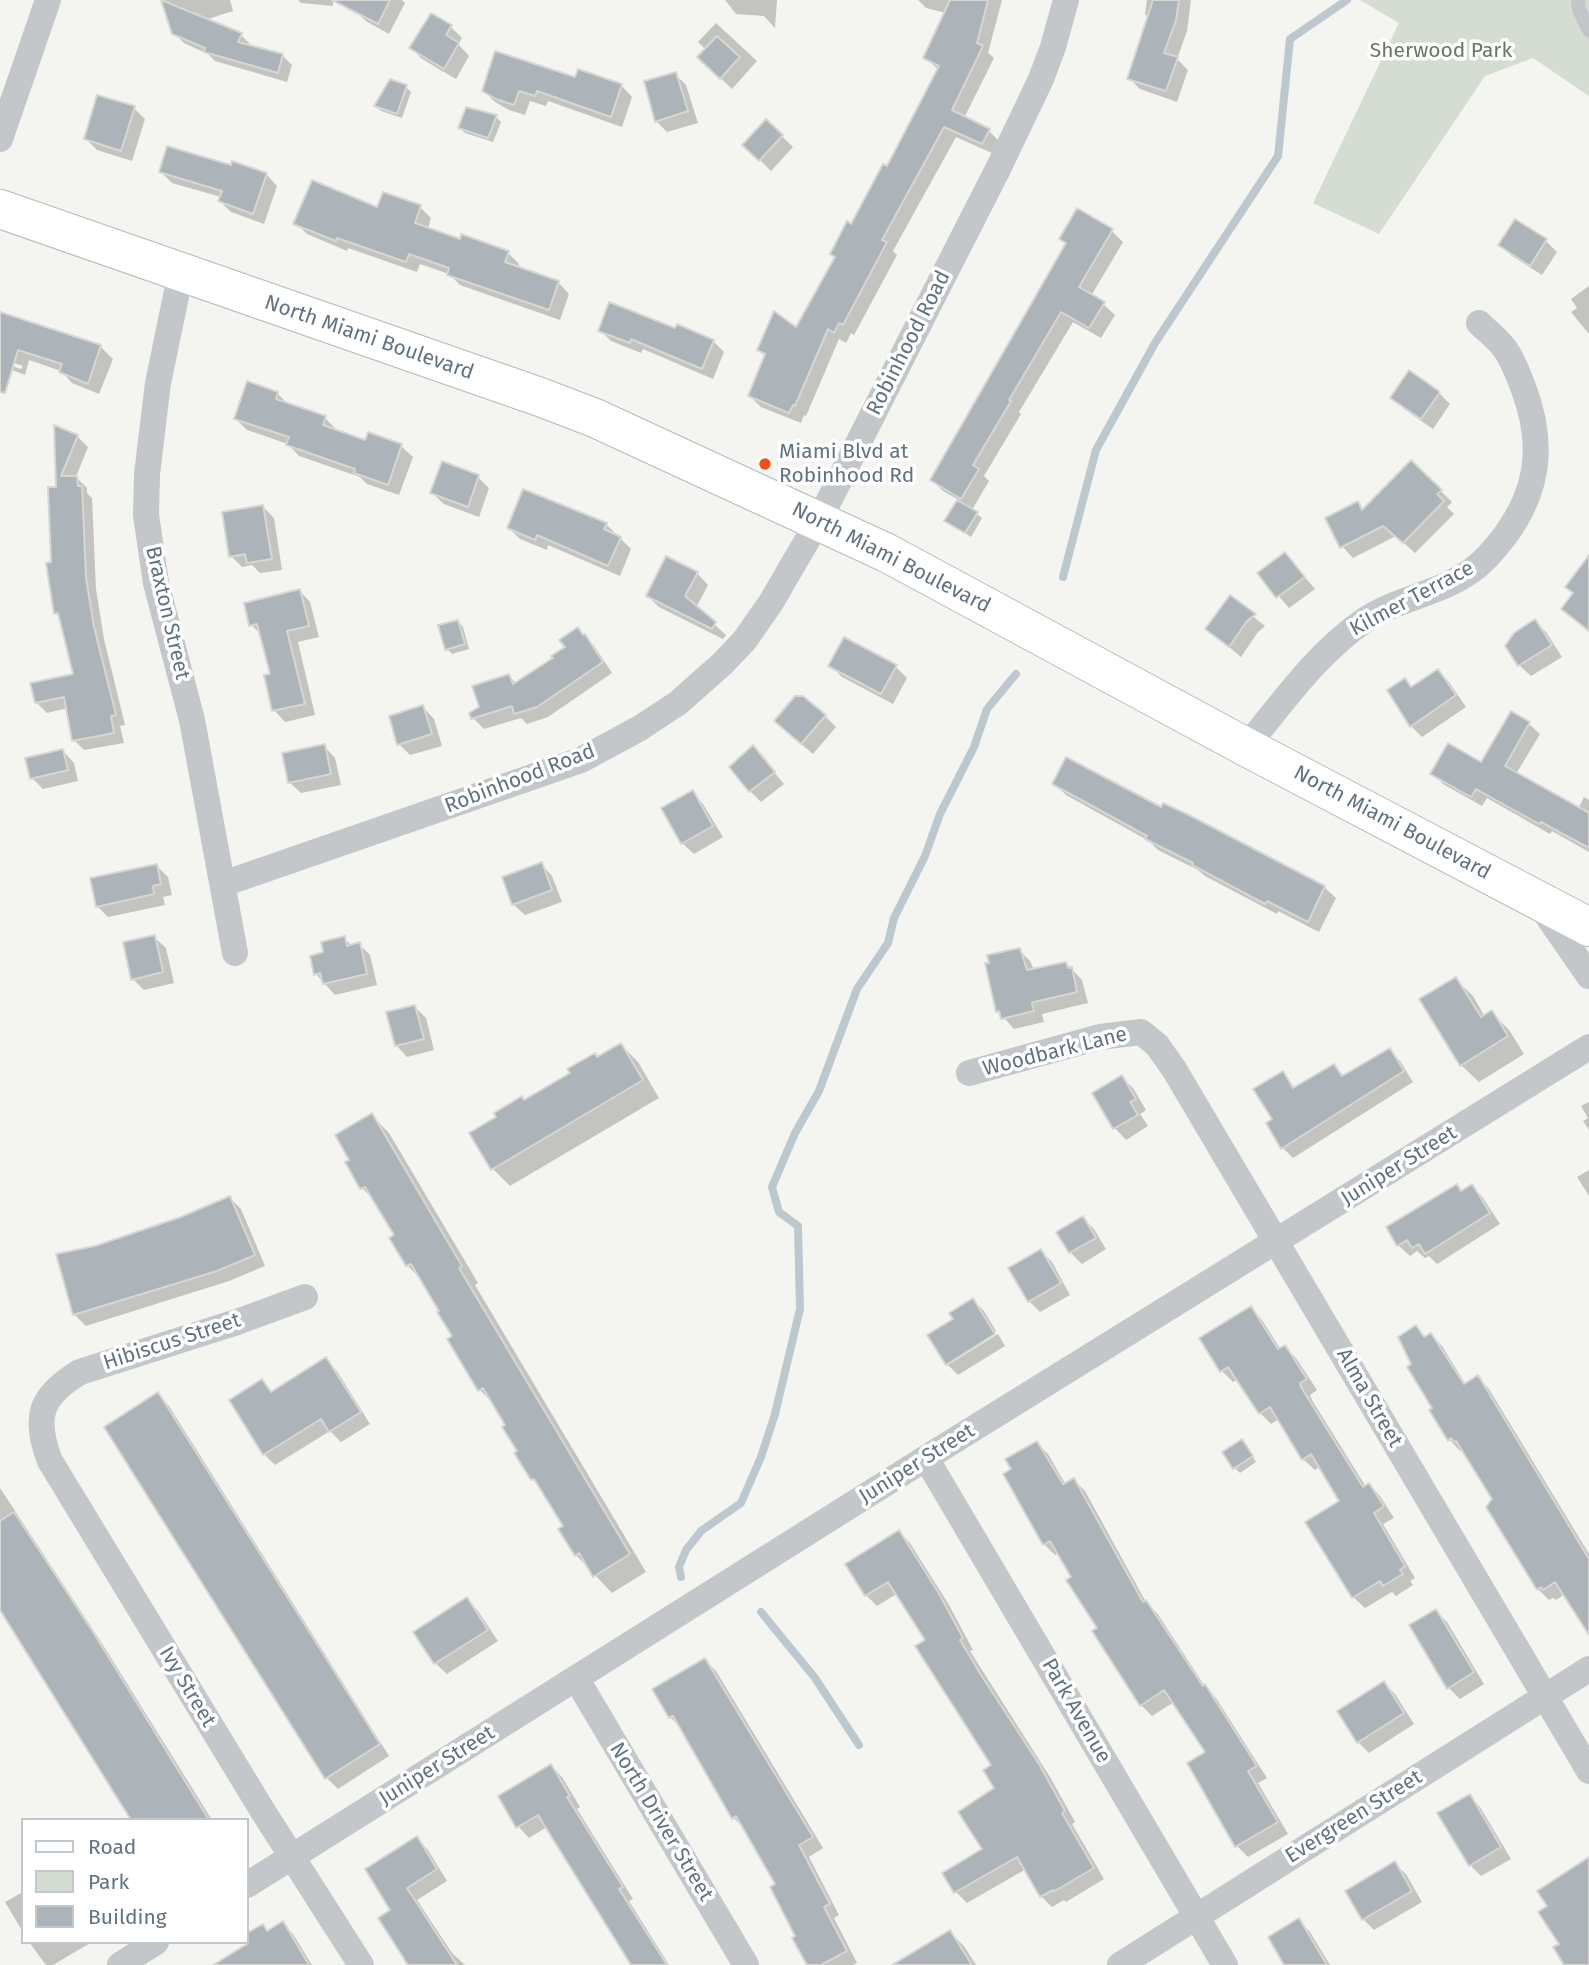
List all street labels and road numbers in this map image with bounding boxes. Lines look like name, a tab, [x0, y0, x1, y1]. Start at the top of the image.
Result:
street label: Robinhood Road	[862, 267, 956, 419]
street label: North Miami Boulevard	[261, 290, 477, 386]
street label: North Miami Boulevard	[788, 497, 994, 619]
street label: Braxton Street	[139, 544, 195, 682]
street label: Kilmer Terrace	[1346, 556, 1478, 642]
street label: Robinhood Road	[441, 739, 599, 819]
street label: North Miami Boulevard	[1289, 760, 1495, 886]
street label: Woodbark Lane	[980, 1022, 1130, 1082]
street label: Juniper Street	[1337, 1120, 1461, 1212]
street label: Hibiscus Street	[100, 1308, 244, 1376]
street label: Alma Street	[1331, 1344, 1407, 1452]
street label: Juniper Street	[855, 1418, 979, 1510]
street label: Ivy Street	[153, 1642, 221, 1732]
street label: Park Avenue	[1036, 1654, 1116, 1768]
street label: Juniper Street	[375, 1720, 499, 1812]
street label: North Driver Street	[604, 1738, 718, 1906]
street label: Evergreen Street	[1281, 1765, 1427, 1869]

